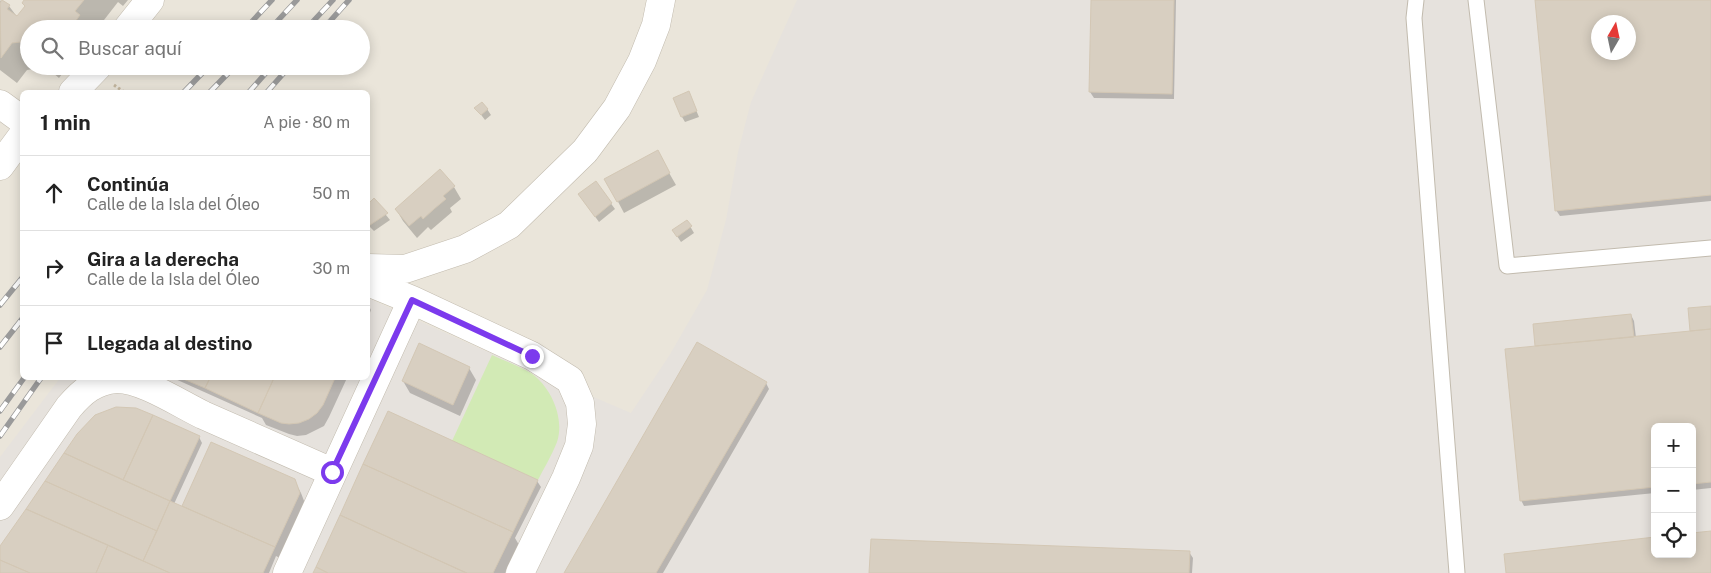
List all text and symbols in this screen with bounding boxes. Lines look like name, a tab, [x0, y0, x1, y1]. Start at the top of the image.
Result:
north arrow	[1591, 15, 1636, 60]
search box	[20, 20, 370, 75]
icon: search	[38, 34, 66, 62]
text: Buscar aquí	[78, 37, 182, 59]
text: 1 min	[40, 110, 91, 135]
text: A pie · 80 m	[263, 113, 350, 132]
text: Continúa	[87, 173, 169, 195]
icon: ahead	[40, 179, 68, 207]
text: 50 m	[312, 184, 350, 203]
text: Calle de la Isla del Óleo	[87, 195, 260, 214]
text: Gira a la derecha	[87, 248, 239, 270]
icon: right	[40, 254, 68, 282]
text: 30 m	[313, 259, 350, 278]
text: Calle de la Isla del Óleo	[87, 270, 260, 289]
icon: arrive	[40, 329, 68, 357]
text: Llegada al destino	[87, 332, 252, 354]
route end	[521, 345, 544, 368]
map controls	[1651, 423, 1696, 558]
button: +	[1651, 423, 1696, 468]
route start	[321, 461, 344, 484]
button: −	[1651, 468, 1696, 513]
button: locate	[1651, 513, 1696, 558]

